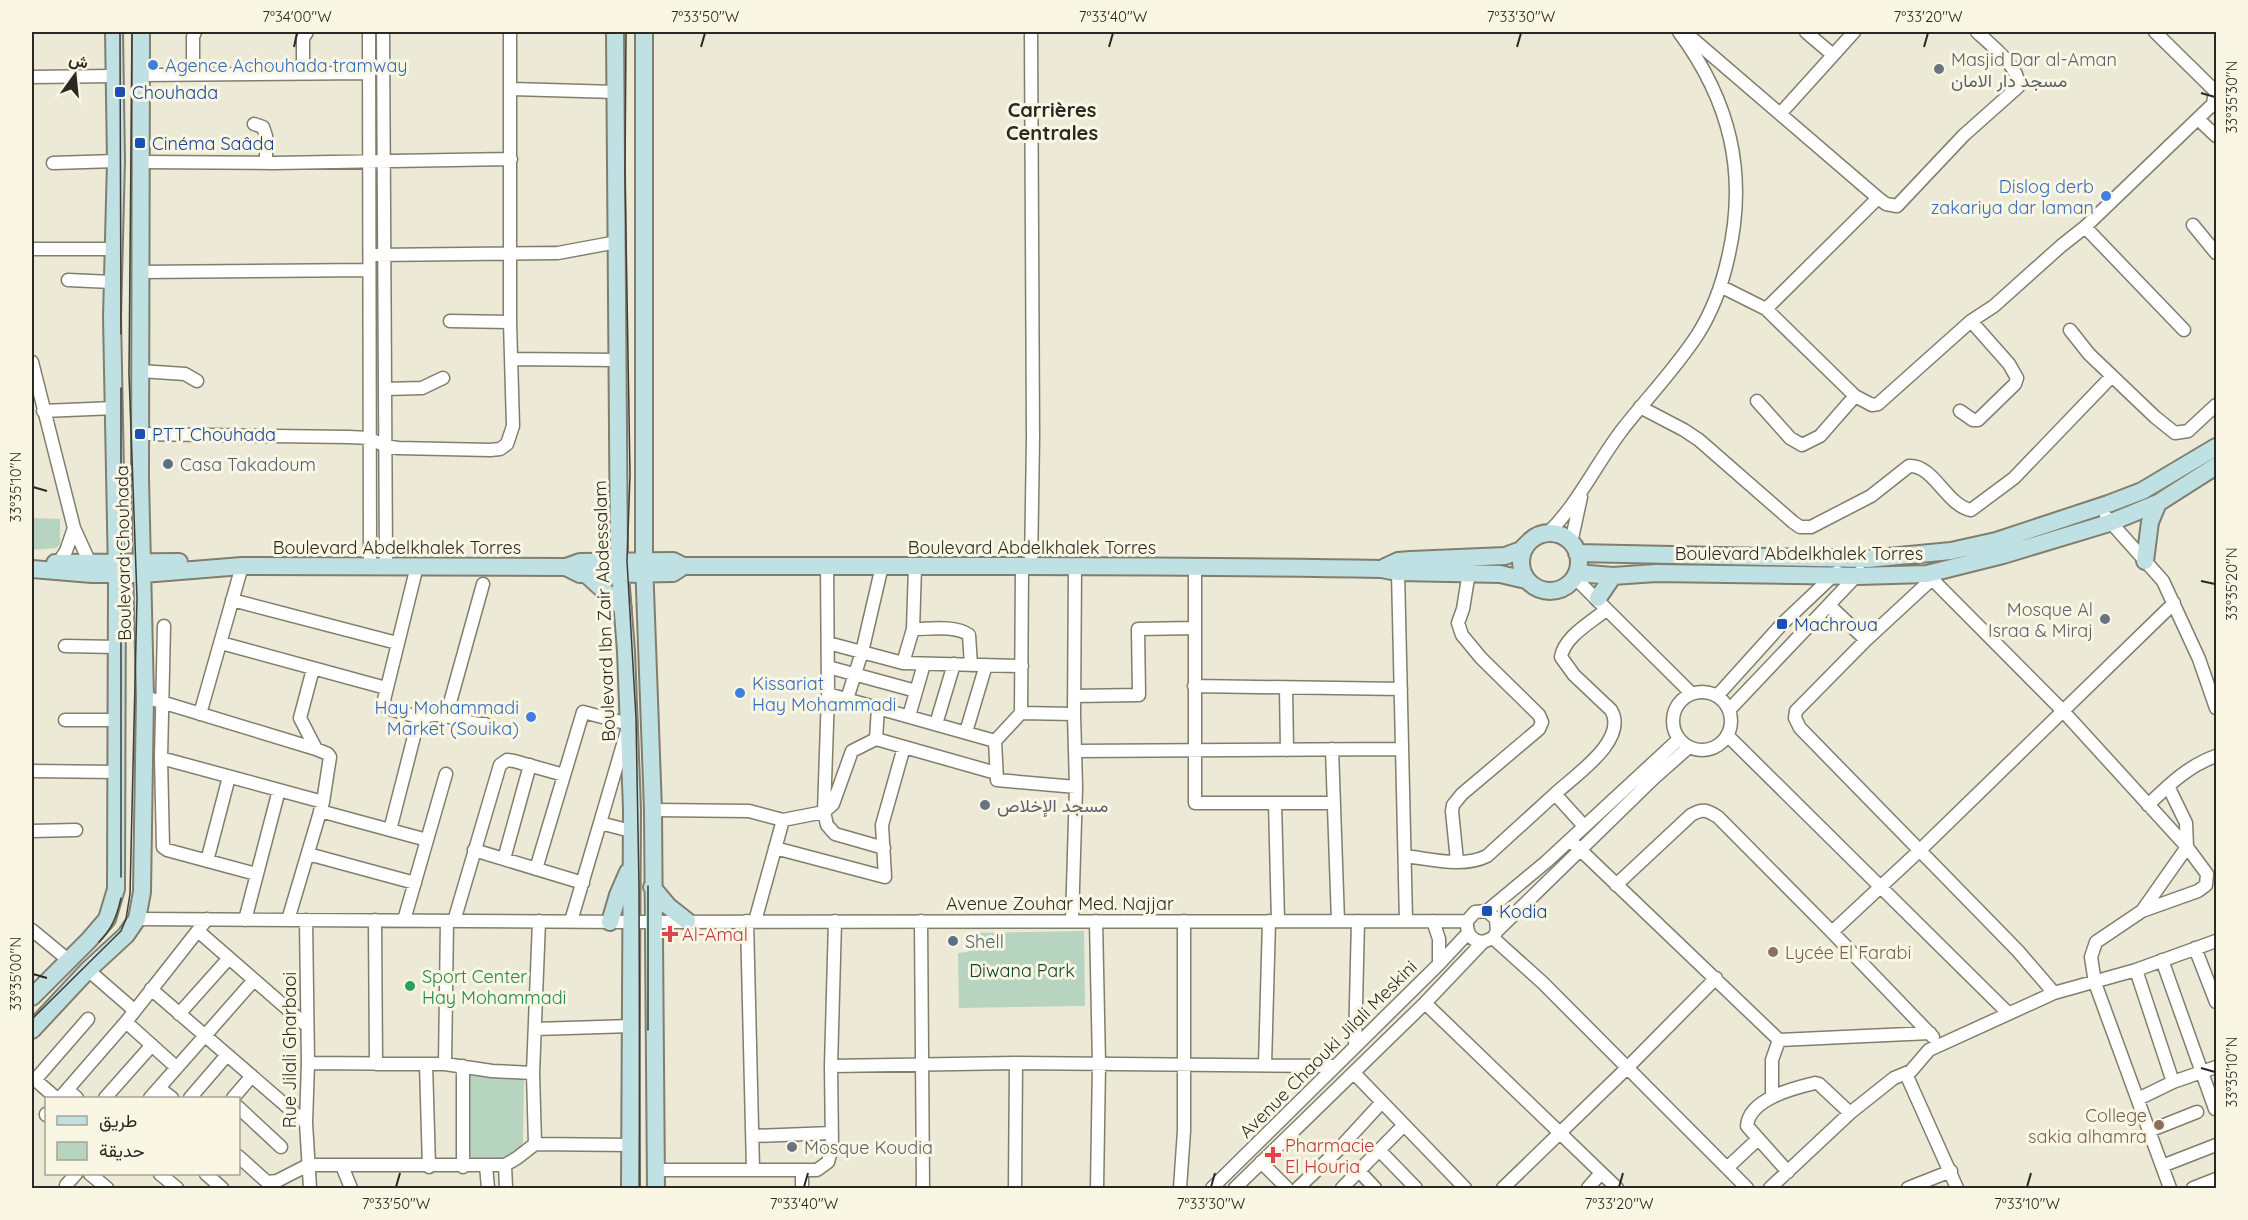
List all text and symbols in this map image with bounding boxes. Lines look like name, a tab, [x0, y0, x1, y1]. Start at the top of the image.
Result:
text: 7°34'00"W	[262, 7, 332, 26]
text: 7°33'50"W	[671, 7, 740, 26]
text: 7°33'40"W	[1079, 7, 1148, 26]
text: 7°33'30"W	[1487, 7, 1556, 26]
text: 7°33'20"W	[1894, 7, 1963, 26]
north arrow	[45, 45, 105, 105]
text: ش	[67, 48, 91, 73]
place label: Masjid Dar al-Aman مسجد دار الامان	[1951, 48, 2117, 92]
place label: Agence Achouhada tramway	[165, 54, 408, 77]
marker: Agence Achouhada tramway	[146, 58, 160, 72]
text: 33°35'30"N	[2222, 60, 2241, 134]
marker: Masjid Dar al-Aman مسجد دار الامان	[1932, 62, 1946, 76]
place label: Chouhada	[132, 81, 218, 104]
marker: Chouhada	[113, 85, 127, 99]
district label: Carrières Centrales	[1006, 97, 1098, 145]
place label: Cinéma Saâda	[152, 132, 274, 155]
marker: Cinéma Saâda	[133, 136, 147, 150]
place label: Dislog derb zakariya dar laman	[1931, 175, 2094, 219]
marker: Dislog derb zakariya dar laman	[2099, 189, 2113, 203]
place label: PTT Chouhada	[152, 423, 276, 446]
marker: PTT Chouhada	[133, 427, 147, 441]
text: 33°35'10"N	[6, 452, 25, 522]
place label: Casa Takadoum	[180, 453, 316, 476]
marker: Casa Takadoum	[161, 457, 175, 471]
street label: Boulevard Chouhada	[110, 465, 136, 641]
street label: Boulevard Ibn Zair Abdessalam	[588, 480, 620, 742]
street label: Boulevard Abdelkhalek Torres	[273, 536, 521, 559]
street label: Boulevard Abdelkhalek Torres	[908, 536, 1156, 559]
street label: Boulevard Abdelkhalek Torres	[1675, 542, 1923, 565]
text: 33°35'20"N	[2222, 547, 2241, 621]
place label: Mosque Al Israa & Miraj	[1988, 598, 2093, 642]
marker: Mosque Al Israa & Miraj	[2098, 612, 2112, 626]
place label: Machroua	[1794, 613, 1878, 636]
marker: Machroua	[1775, 617, 1789, 631]
place label: Kissariat Hay Mohammadi	[752, 672, 896, 716]
marker: Kissariat Hay Mohammadi	[733, 686, 747, 700]
place label: Hay Mohammadi Market (Souika)	[375, 696, 519, 740]
marker: Hay Mohammadi Market (Souika)	[524, 710, 538, 724]
place label: مسجد الإخلاص	[997, 794, 1108, 818]
marker: مسجد الإخلاص	[978, 798, 992, 812]
street label: Avenue Zouhar Med. Najjar	[946, 892, 1174, 915]
place label: Kodia	[1499, 900, 1547, 923]
marker: Kodia	[1480, 904, 1494, 918]
place label: Al-Amal	[682, 923, 748, 946]
marker: Al-Amal	[663, 927, 677, 941]
place label: Shell	[965, 930, 1004, 953]
marker: Shell	[946, 934, 960, 948]
text: 33°35'00"N	[6, 937, 25, 1011]
place label: Lycée El Farabi	[1785, 941, 1911, 964]
marker: Lycée El Farabi	[1766, 945, 1780, 959]
street label: Avenue Chaouki Jilali Meskini	[1234, 955, 1422, 1143]
park label: Diwana Park	[969, 959, 1075, 982]
place label: Sport Center Hay Mohammadi	[422, 965, 566, 1009]
street label: Rue Jilali Gharbaoi	[278, 972, 301, 1128]
marker: Sport Center Hay Mohammadi	[403, 979, 417, 993]
text: 33°35'10"N	[2222, 1037, 2241, 1107]
legend	[45, 1097, 240, 1175]
place label: College sakia alhamra	[2028, 1104, 2147, 1148]
text: طريق	[99, 1109, 137, 1132]
marker: College sakia alhamra	[2152, 1118, 2166, 1132]
place label: Pharmacie El Houria	[1285, 1134, 1374, 1178]
place label: Mosque Koudia	[804, 1136, 933, 1159]
text: حديقة	[99, 1139, 145, 1162]
marker: Mosque Koudia	[785, 1140, 799, 1154]
marker: Pharmacie El Houria	[1266, 1148, 1280, 1162]
text: 7°33'50"W	[362, 1194, 431, 1213]
text: 7°33'40"W	[770, 1194, 839, 1213]
text: 7°33'30"W	[1177, 1194, 1246, 1213]
text: 7°33'20"W	[1585, 1194, 1654, 1213]
text: 7°33'10"W	[1994, 1194, 2061, 1213]

